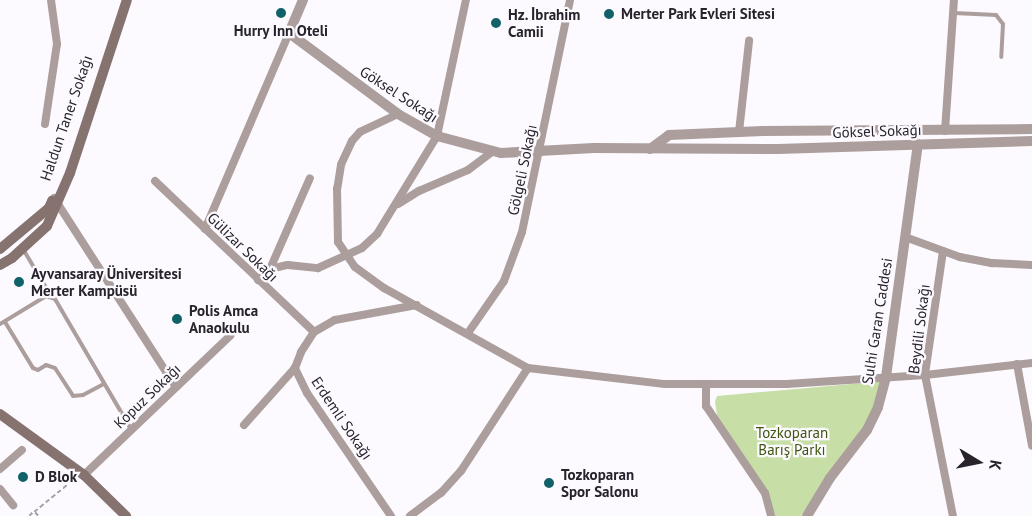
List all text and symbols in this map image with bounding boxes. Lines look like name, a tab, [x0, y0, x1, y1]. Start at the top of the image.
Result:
place label: Hz. İbrahim Camii	[508, 5, 581, 40]
place label: Merter Park Evleri Sitesi	[621, 5, 775, 23]
marker: Hurry Inn Oteli	[274, 6, 288, 20]
marker: Merter Park Evleri Sitesi	[602, 7, 616, 21]
marker: Hz. İbrahim Camii	[489, 16, 503, 30]
place label: Hurry Inn Oteli	[233, 22, 329, 40]
street label: Haldun Taner Sokağı	[36, 53, 96, 183]
street label: Göksel Sokağı	[357, 62, 441, 126]
street label: Göksel Sokağı	[832, 120, 922, 142]
street label: Gölgeli Sokağı	[504, 123, 540, 217]
street label: Gülizar Sokağı	[204, 209, 282, 285]
street label: Sulhi Garan Caddesi	[858, 256, 896, 386]
place label: Ayvansaray Üniversitesi Merter Kampüsü	[31, 264, 182, 299]
marker: Ayvansaray Üniversitesi Merter Kampüsü	[12, 275, 26, 289]
street label: Beydili Sokağı	[905, 283, 933, 375]
place label: Polis Amca Anaokulu	[189, 301, 259, 336]
marker: Polis Amca Anaokulu	[170, 312, 184, 326]
street label: Kopuz Sokağı	[110, 360, 184, 432]
street label: Erdemli Sokağı	[308, 373, 376, 463]
park label: Tozkoparan Barış Parkı	[756, 423, 828, 458]
north arrow	[948, 432, 1008, 492]
text: K	[985, 458, 1006, 472]
place label: Tozkoparan Spor Salonu	[561, 465, 638, 500]
place label: D Blok	[35, 468, 77, 486]
marker: D Blok	[16, 470, 30, 484]
marker: Tozkoparan Spor Salonu	[542, 476, 556, 490]

